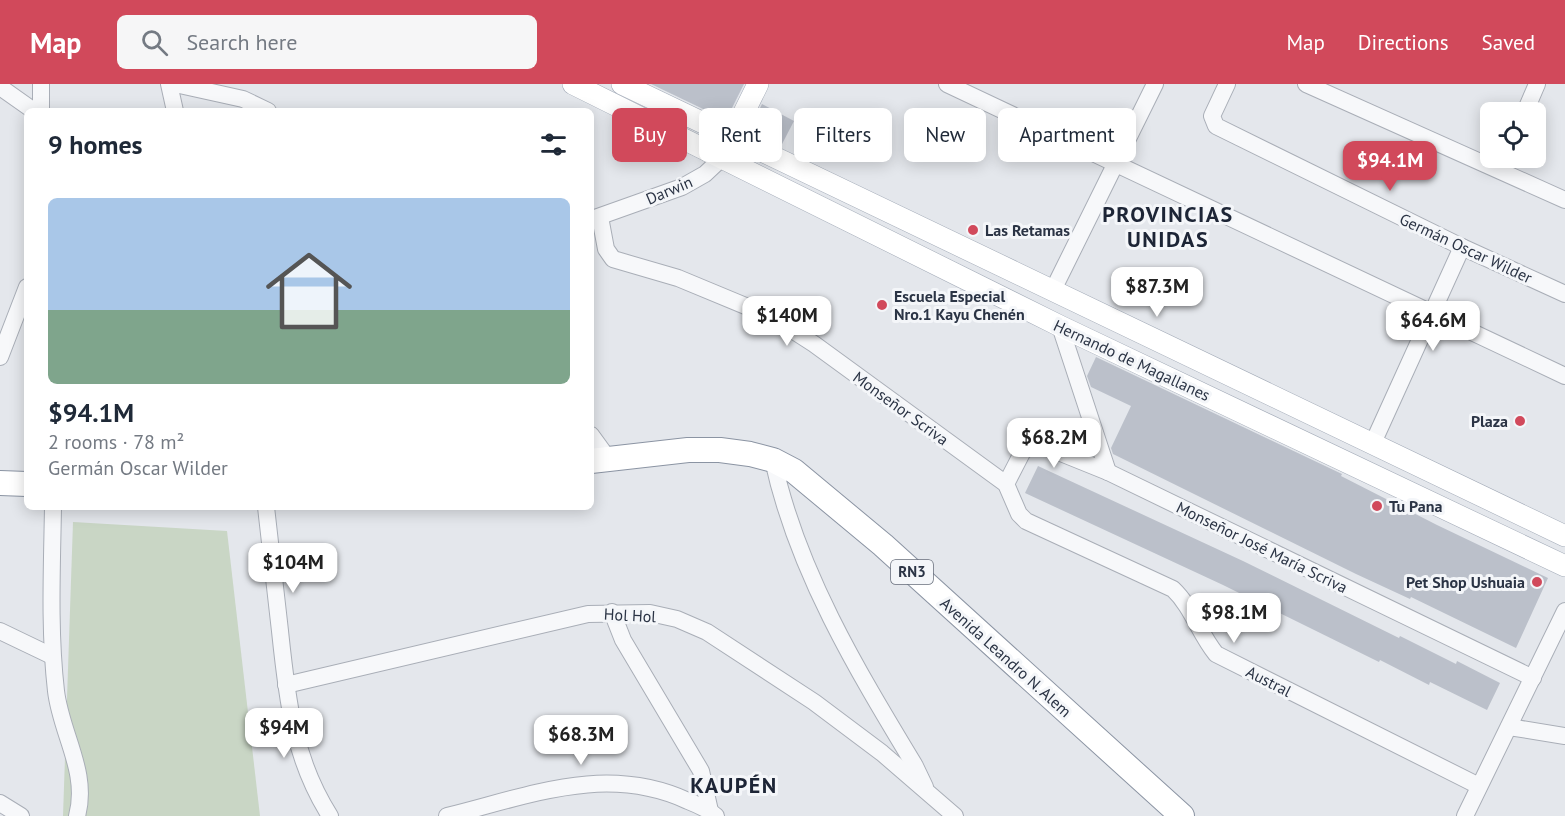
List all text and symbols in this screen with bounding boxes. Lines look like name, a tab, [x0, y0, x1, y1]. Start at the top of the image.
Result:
search box	[117, 15, 537, 69]
text: Map	[30, 24, 81, 61]
icon: search	[138, 26, 171, 59]
text: Search here	[186, 28, 297, 56]
text: Map	[1286, 29, 1325, 56]
text: Directions	[1358, 29, 1449, 56]
text: Saved	[1482, 29, 1535, 56]
map controls	[1480, 102, 1546, 168]
button: locate	[1480, 102, 1546, 168]
chip: Buy	[612, 108, 687, 162]
chip: Rent	[699, 108, 782, 162]
chip: Filters	[794, 108, 892, 162]
chip: New	[904, 108, 986, 162]
chip: Apartment	[998, 108, 1136, 162]
text: 9 homes	[48, 128, 143, 161]
icon: filters	[537, 128, 570, 161]
pin: $94.1M	[1341, 141, 1439, 192]
text: $94.1M	[1357, 147, 1423, 173]
street label: Darwin	[643, 171, 695, 209]
district label: PROVINCIAS UNIDAS	[1102, 200, 1234, 253]
street label: Germán Oscar Wilder	[1397, 209, 1536, 288]
place label: Las Retamas	[985, 220, 1070, 240]
marker: Las Retamas	[966, 223, 980, 237]
icon: home	[255, 237, 363, 345]
pin: $87.3M	[1108, 267, 1206, 318]
text: $87.3M	[1125, 273, 1189, 299]
place label: Escuela Especial Nro.1 Kayu Chenén	[894, 286, 1025, 324]
pin: $140M	[745, 296, 829, 347]
marker: Escuela Especial Nro.1 Kayu Chenén	[875, 298, 889, 312]
pin: $64.6M	[1384, 301, 1482, 352]
text: $140M	[756, 302, 818, 328]
text: $64.6M	[1400, 307, 1466, 333]
street label: Hernando de Magallanes	[1051, 315, 1214, 405]
street label: Monseñor Scriva	[849, 367, 953, 449]
text: $94.1M	[48, 396, 134, 429]
place label: Plaza	[1471, 411, 1508, 431]
marker: Plaza	[1513, 414, 1527, 428]
pin: $68.2M	[1005, 418, 1103, 469]
text: $68.2M	[1021, 424, 1087, 450]
text: 2 rooms · 78 m²	[48, 429, 184, 455]
text: Germán Oscar Wilder	[48, 455, 228, 481]
place label: Tu Pana	[1389, 496, 1442, 516]
street label: Monseñor José María Scriva	[1173, 497, 1351, 597]
marker: Tu Pana	[1370, 499, 1384, 513]
pin: $104M	[251, 543, 335, 594]
text: $104M	[262, 549, 324, 575]
road number: RN3	[891, 560, 933, 584]
place label: Pet Shop Ushuaia	[1406, 572, 1525, 592]
marker: Pet Shop Ushuaia	[1530, 575, 1544, 589]
street label: Avenida Leandro N. Alem	[936, 593, 1076, 721]
pin: $98.1M	[1185, 593, 1283, 644]
text: $98.1M	[1201, 599, 1267, 625]
street label: Hol Hol	[603, 604, 657, 626]
street label: Austral	[1243, 661, 1295, 701]
pin: $94M	[248, 708, 320, 759]
text: $94M	[259, 714, 309, 740]
pin: $68.3M	[532, 715, 630, 766]
text: $68.3M	[548, 721, 614, 747]
district label: KAUPÉN	[690, 771, 778, 799]

